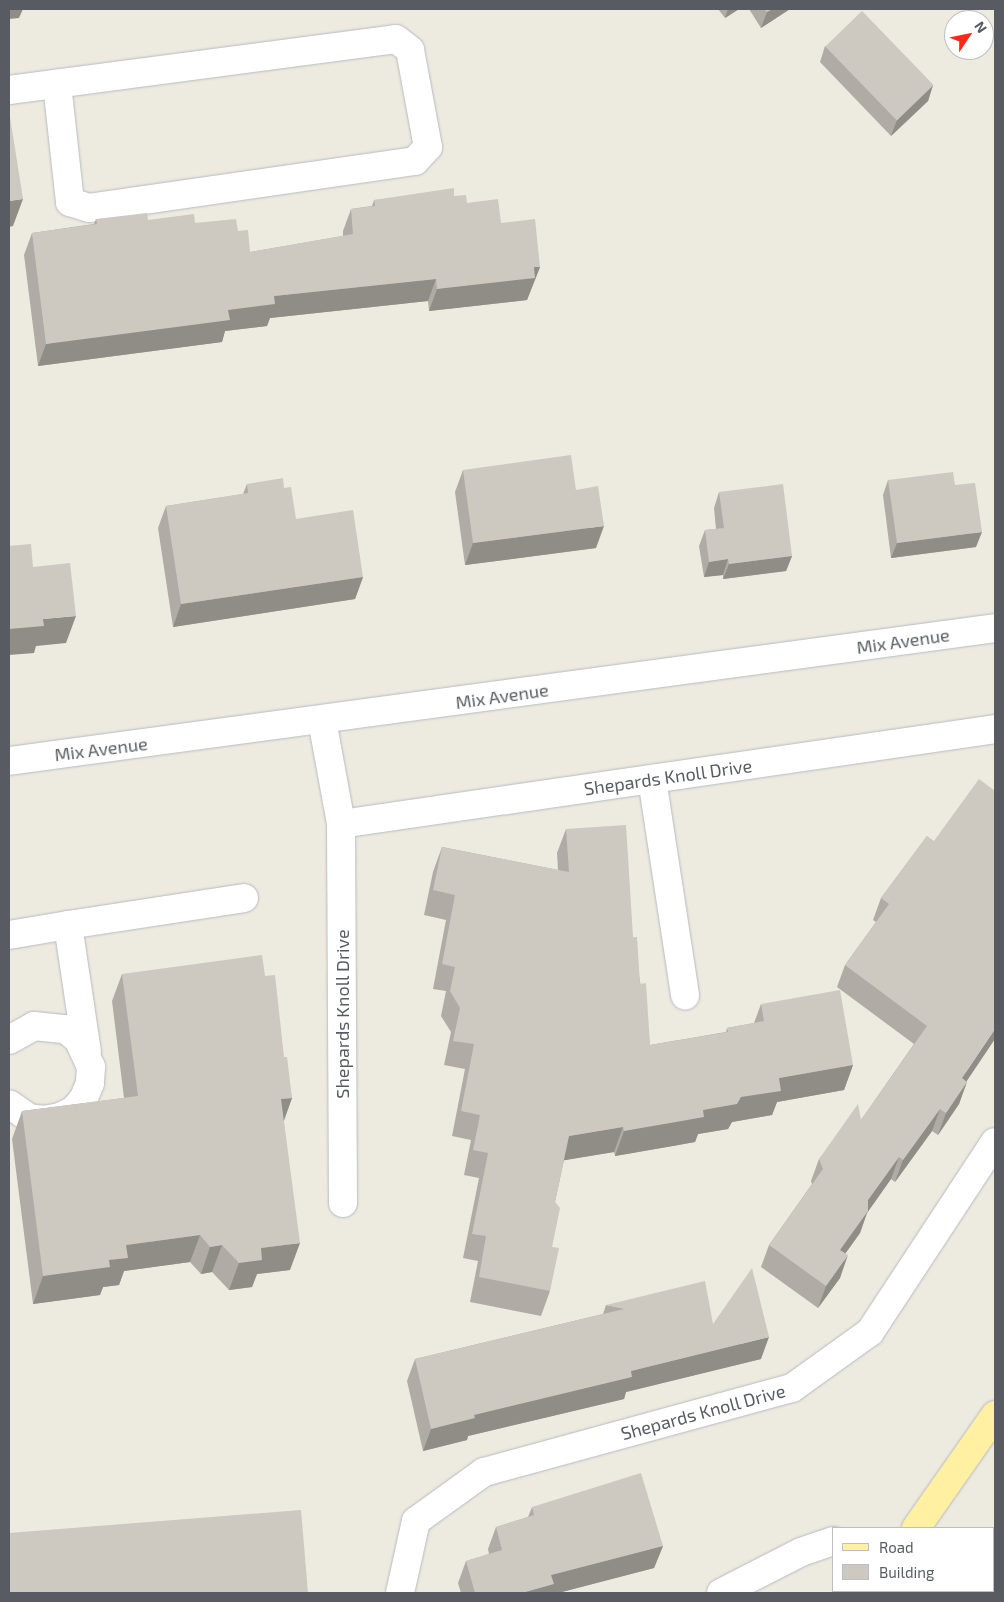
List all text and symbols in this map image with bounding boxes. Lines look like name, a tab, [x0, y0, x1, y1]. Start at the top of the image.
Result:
north arrow	[944, 10, 994, 60]
text: N	[971, 18, 991, 36]
street label: Mix Avenue	[855, 624, 951, 658]
street label: Mix Avenue	[454, 679, 550, 713]
street label: Mix Avenue	[53, 733, 149, 765]
street label: Shepards Knoll Drive	[582, 754, 754, 800]
street label: Shepards Knoll Drive	[331, 929, 353, 1099]
street label: Shepards Knoll Drive	[618, 1380, 788, 1444]
legend	[832, 1527, 994, 1592]
text: Road	[879, 1538, 914, 1556]
text: Building	[879, 1563, 934, 1581]

